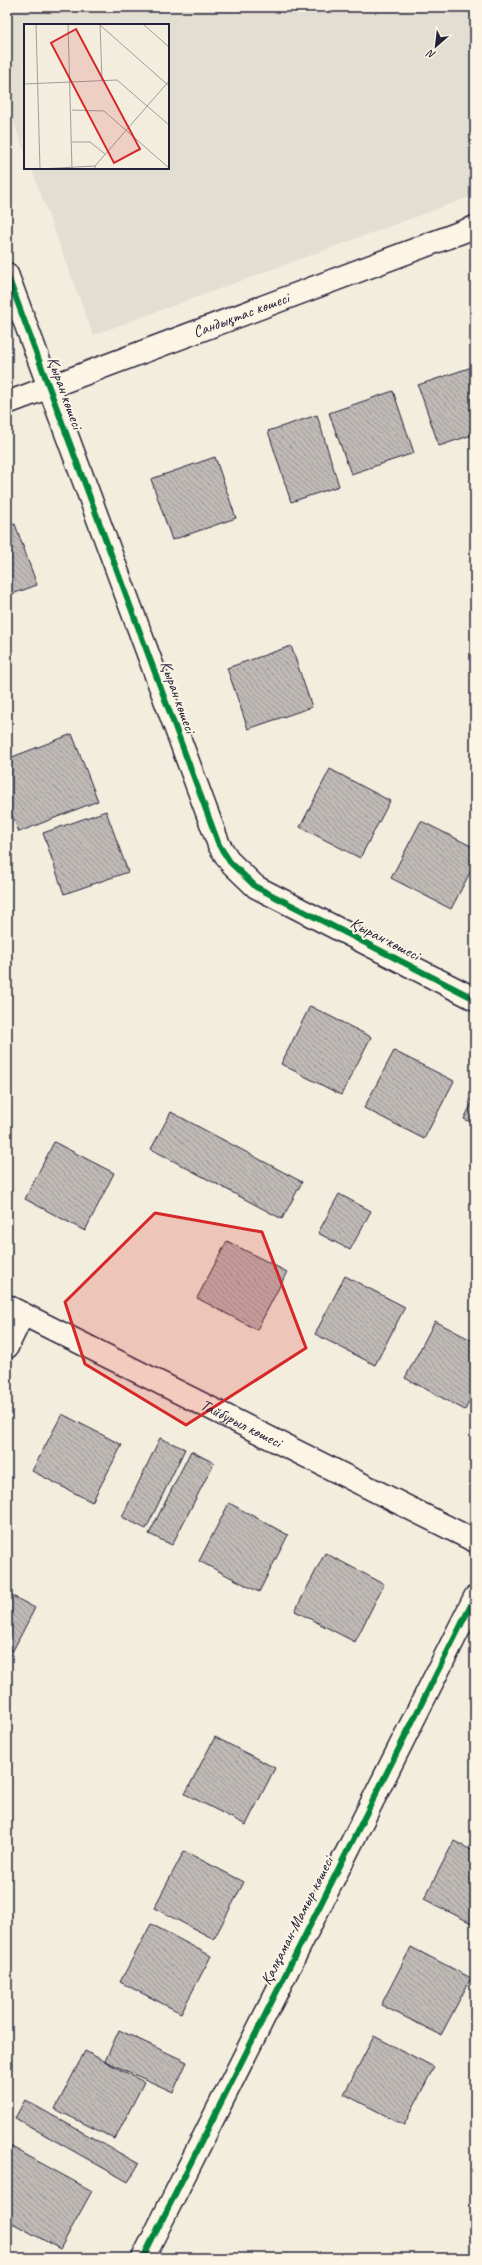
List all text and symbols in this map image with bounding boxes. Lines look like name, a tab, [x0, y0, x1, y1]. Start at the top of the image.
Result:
inset map	[24, 24, 169, 169]
north arrow	[416, 26, 456, 66]
text: N	[423, 46, 438, 63]
street label: Сандықтас көшесі	[190, 287, 294, 342]
street label: Қыран көшесі	[43, 354, 88, 434]
street label: Қыран көшесі	[156, 658, 201, 738]
street label: Қыран көшесі	[347, 913, 425, 966]
street label: Тайбурыл көшесі	[197, 1395, 287, 1453]
street label: Қалқаман-Мамыр көшесі	[256, 1852, 339, 1988]

